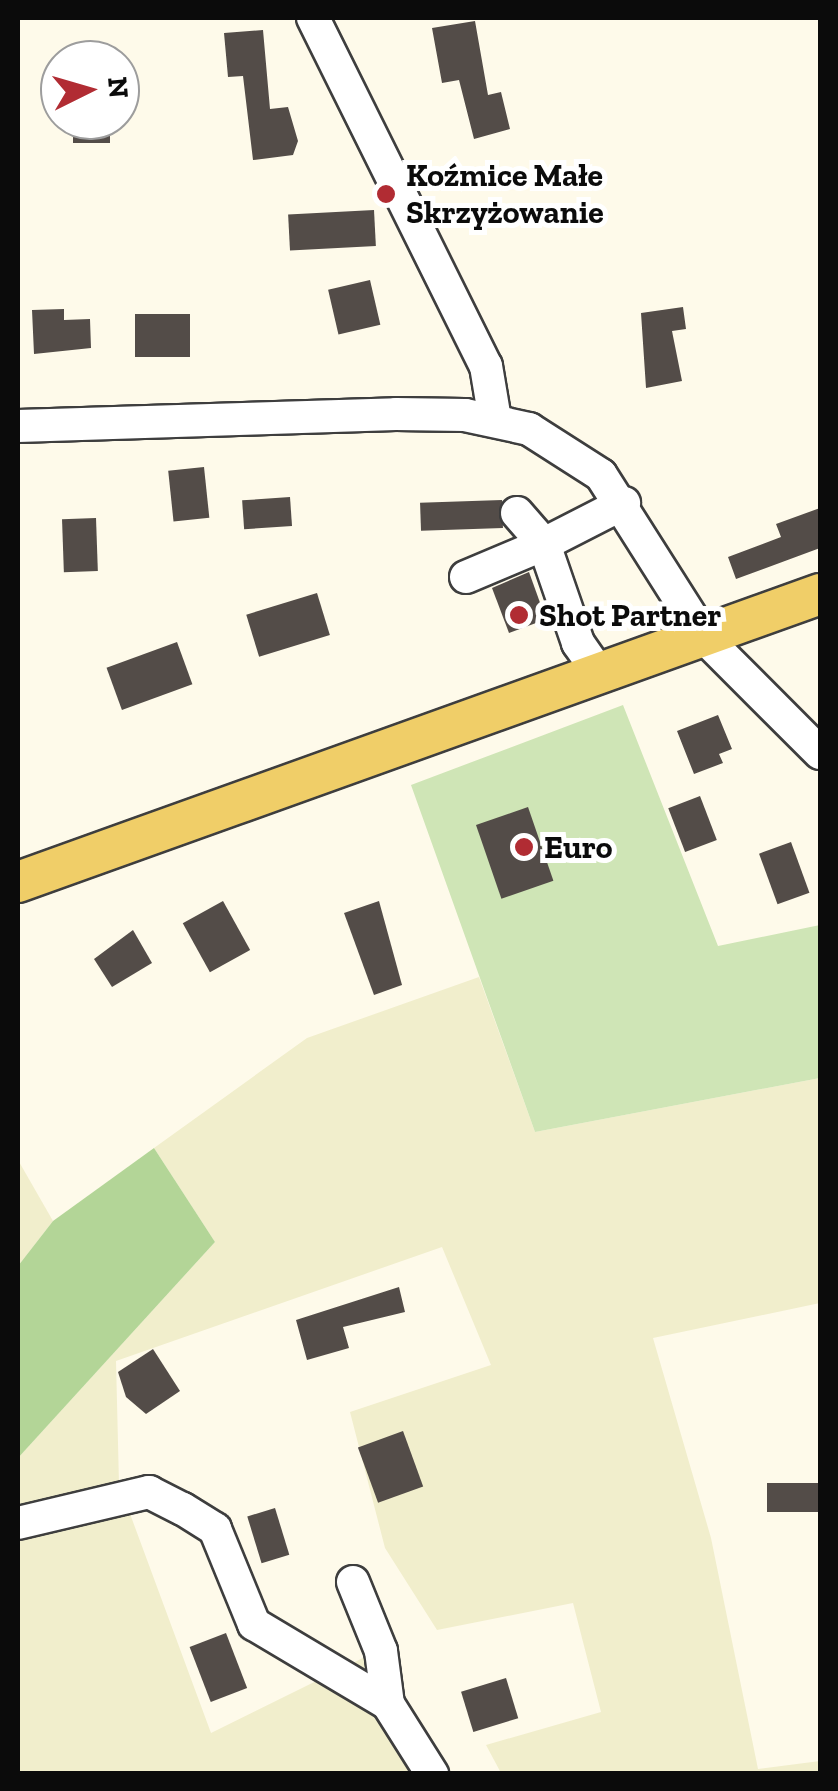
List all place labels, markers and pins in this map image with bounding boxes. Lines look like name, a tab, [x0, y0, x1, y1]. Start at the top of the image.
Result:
place label: Koźmice Małe Skrzyżowanie	[406, 157, 604, 232]
marker: Koźmice Małe Skrzyżowanie	[375, 183, 397, 205]
place label: Shot Partner	[539, 596, 721, 634]
marker: Shot Partner	[508, 604, 530, 626]
place label: Euro	[544, 828, 613, 866]
marker: Euro	[513, 836, 535, 858]

